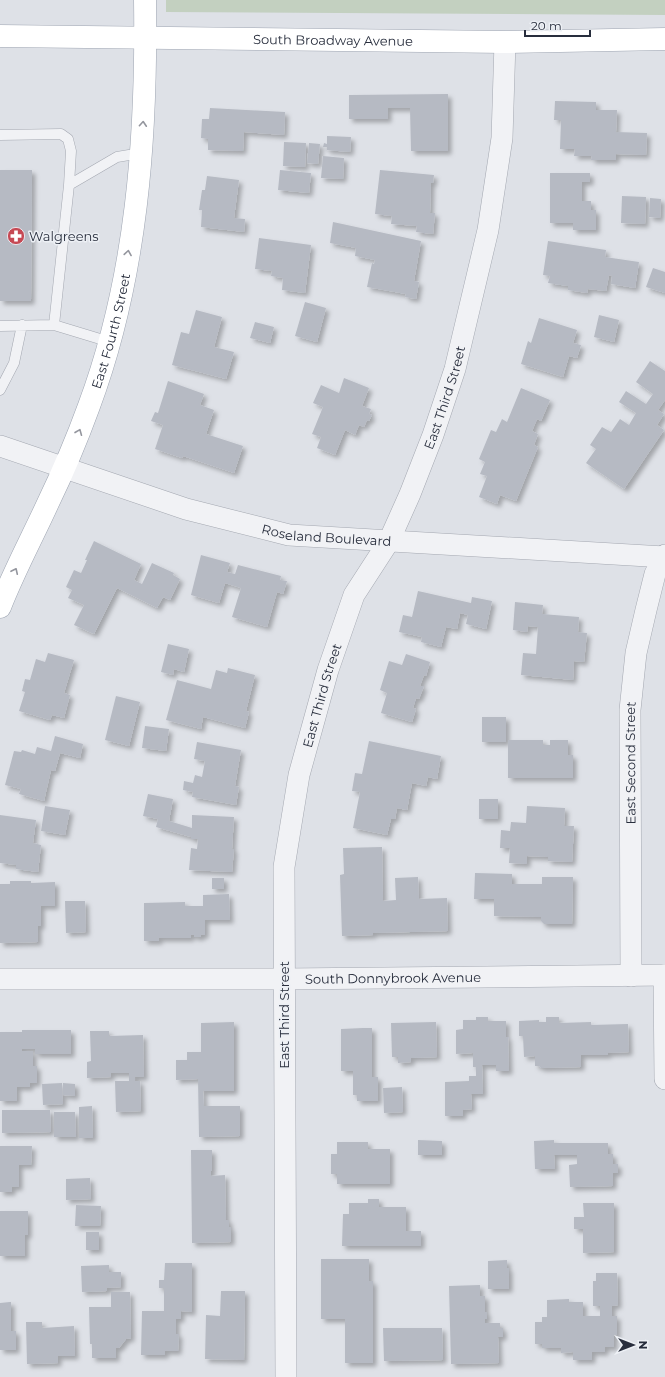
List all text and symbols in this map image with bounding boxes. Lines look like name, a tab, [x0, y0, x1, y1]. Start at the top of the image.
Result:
scale bar	[525, 12, 590, 38]
text: 20 m	[531, 18, 562, 33]
street label: South Broadway Avenue	[253, 31, 413, 49]
one-way arrow	[139, 121, 148, 127]
pharmacy icon: Walgreens	[6, 226, 26, 246]
place label: Walgreens	[29, 228, 99, 244]
one-way arrow	[124, 250, 132, 256]
street label: East Fourth Street	[88, 272, 133, 391]
street label: East Third Street	[420, 344, 468, 451]
one-way arrow	[74, 428, 82, 435]
street label: Roseland Boulevard	[260, 520, 392, 549]
one-way arrow	[10, 567, 18, 575]
street label: East Third Street	[299, 641, 345, 749]
street label: East Second Street	[622, 701, 639, 824]
street label: East Third Street	[276, 961, 292, 1069]
street label: South Donnybrook Avenue	[305, 969, 481, 987]
north arrow	[613, 1325, 653, 1365]
text: N	[636, 1341, 650, 1349]

